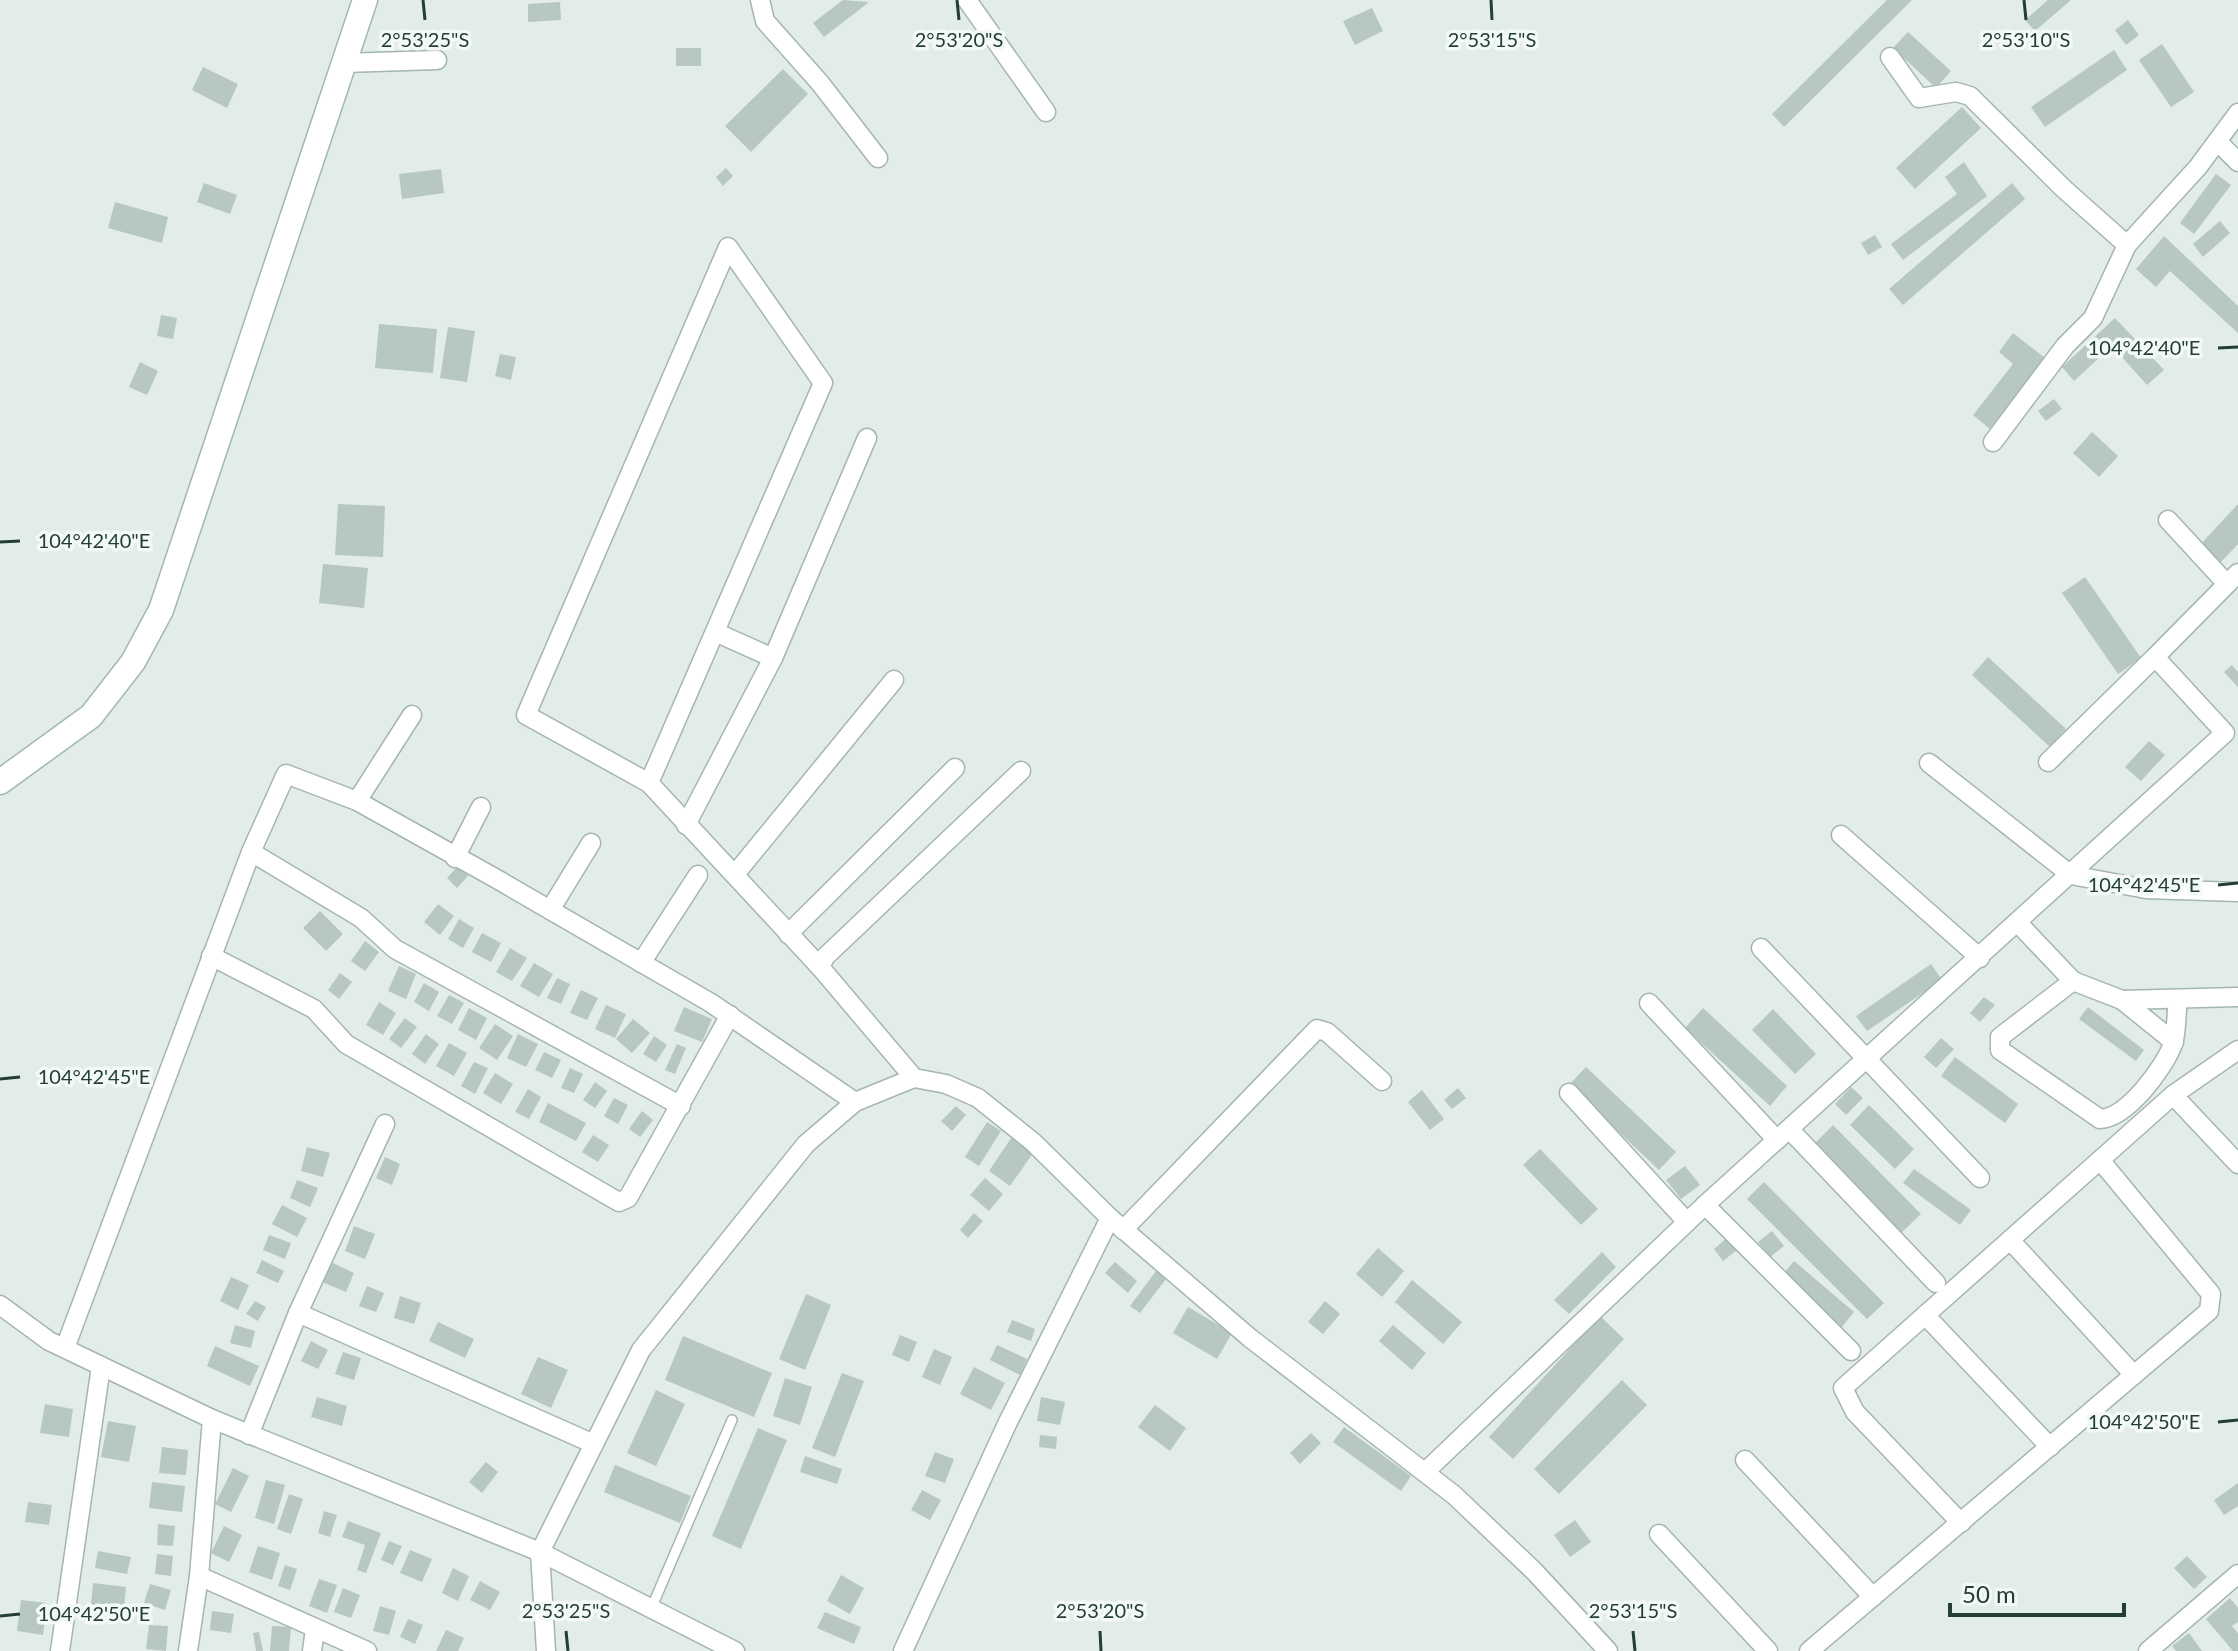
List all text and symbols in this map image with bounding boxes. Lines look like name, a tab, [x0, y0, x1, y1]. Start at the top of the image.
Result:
text: 2°53'25"S	[381, 27, 469, 51]
text: 2°53'20"S	[915, 27, 1003, 51]
text: 2°53'15"S	[1448, 27, 1536, 51]
text: 2°53'10"S	[1982, 27, 2070, 51]
text: 104°42'40"E	[2088, 335, 2200, 359]
text: 104°42'40"E	[38, 528, 150, 552]
text: 104°42'45"E	[2088, 872, 2200, 896]
text: 104°42'45"E	[38, 1064, 150, 1088]
text: 104°42'50"E	[2088, 1409, 2200, 1433]
scale bar	[1950, 1567, 2124, 1617]
text: 50 m	[1962, 1579, 2016, 1608]
text: 2°53'25"S	[522, 1598, 610, 1622]
text: 2°53'20"S	[1056, 1598, 1144, 1622]
text: 2°53'15"S	[1589, 1598, 1677, 1622]
text: 104°42'50"E	[38, 1601, 150, 1625]

